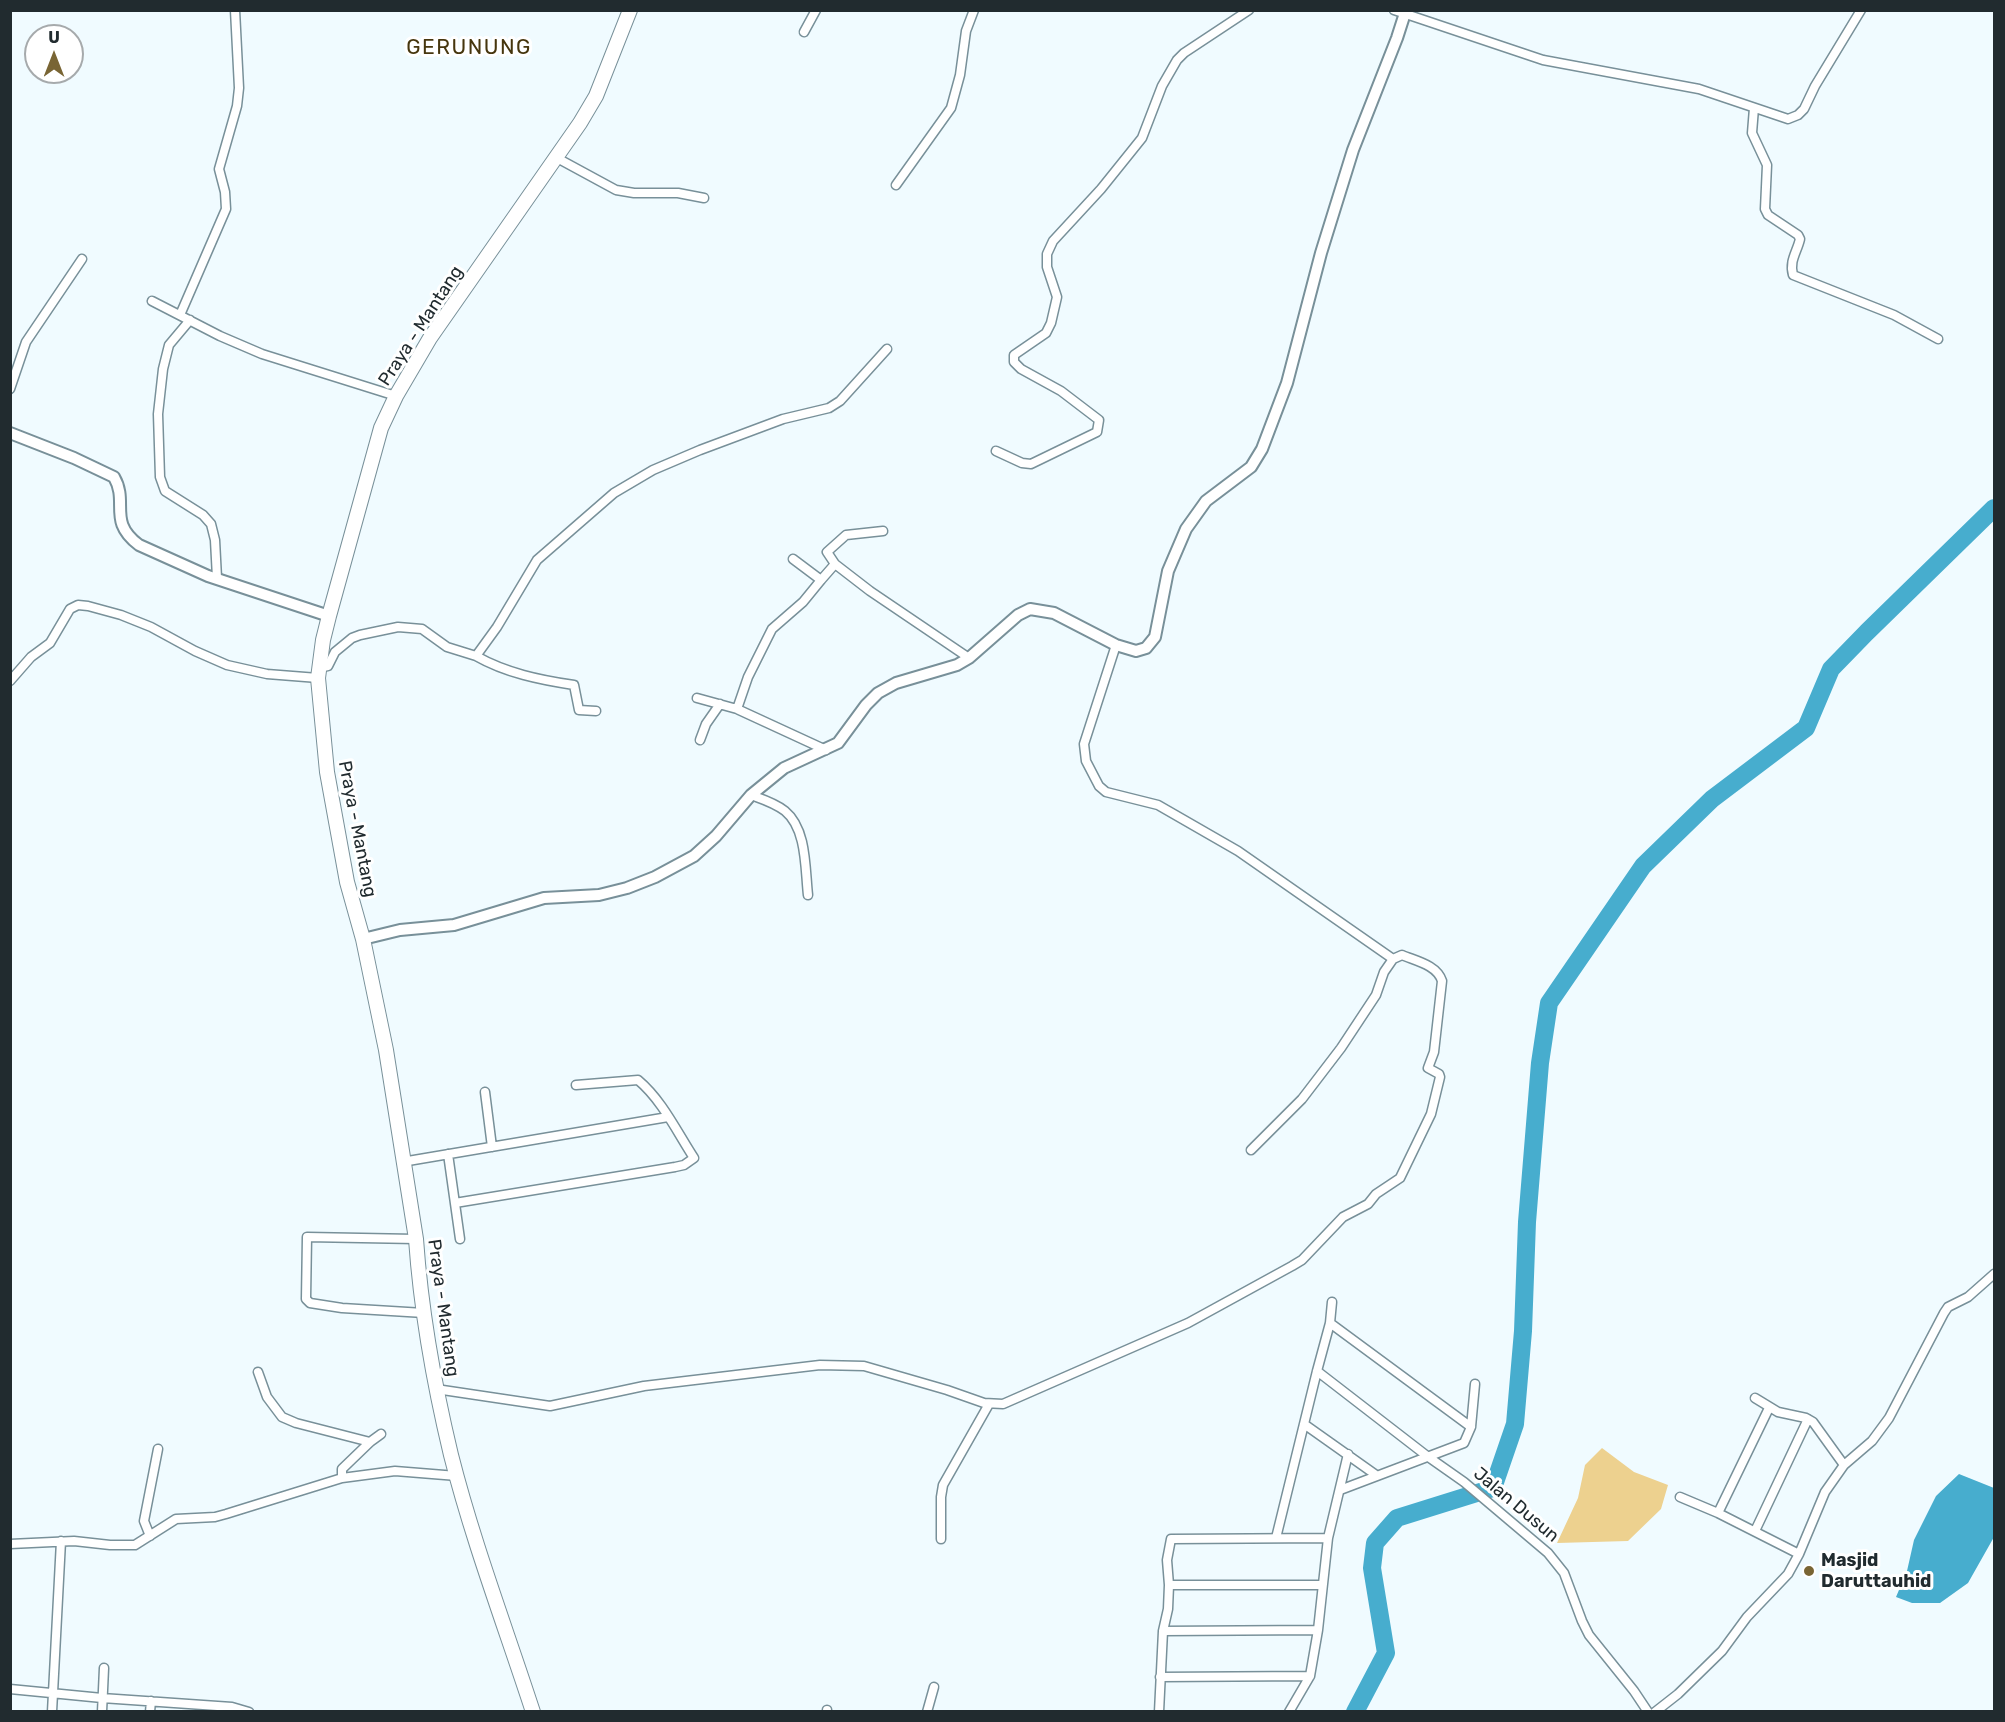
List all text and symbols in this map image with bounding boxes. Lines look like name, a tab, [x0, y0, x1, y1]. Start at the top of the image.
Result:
north arrow	[24, 24, 84, 84]
text: U	[48, 28, 60, 47]
district label: GERUNUNG	[406, 35, 532, 61]
street label: Praya - Mantang	[374, 262, 468, 390]
street label: Praya - Mantang	[333, 759, 381, 899]
street label: Praya - Mantang	[423, 1238, 463, 1378]
street label: Jalan Dusun	[1469, 1463, 1563, 1547]
place label: Masjid Daruttauhid	[1821, 1550, 1931, 1592]
marker: Masjid Daruttauhid	[1802, 1564, 1816, 1578]

